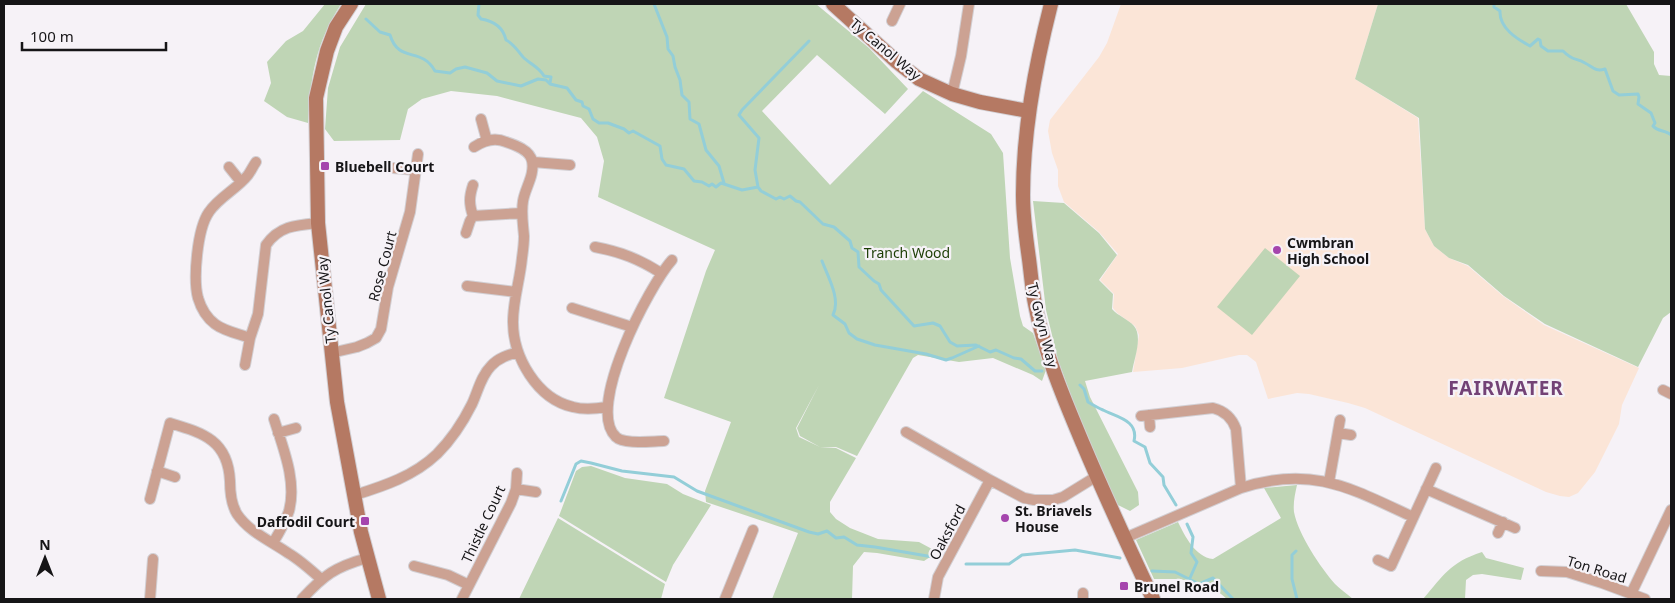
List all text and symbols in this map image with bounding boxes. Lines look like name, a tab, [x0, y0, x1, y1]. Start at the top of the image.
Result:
street label: Ty Canol Way	[847, 14, 926, 85]
scale bar	[22, 20, 166, 52]
text: 100 m	[30, 26, 74, 46]
place label: Bluebell Court	[335, 157, 434, 176]
marker: Bluebell Court	[319, 160, 331, 172]
street label: Rose Court	[363, 229, 401, 303]
place label: Cwmbran High School	[1287, 233, 1369, 268]
park label: Tranch Wood	[864, 243, 950, 262]
marker: Cwmbran High School	[1271, 244, 1283, 256]
street label: Ty Canol Way	[312, 255, 340, 344]
street label: Ty Gwyn Way	[1023, 281, 1063, 370]
district label: FAIRWATER	[1448, 375, 1564, 401]
street label: Thistle Court	[457, 482, 509, 566]
street label: Oaksford	[924, 501, 970, 563]
place label: St. Briavels House	[1015, 501, 1092, 536]
place label: Daffodil Court	[257, 512, 355, 531]
marker: St. Briavels House	[999, 512, 1011, 524]
marker: Daffodil Court	[359, 515, 371, 527]
north arrow	[20, 533, 70, 583]
text: N	[39, 535, 51, 554]
street label: Ton Road	[1565, 551, 1629, 587]
place label: Brunel Road	[1134, 577, 1219, 596]
marker: Brunel Road	[1118, 580, 1130, 592]

